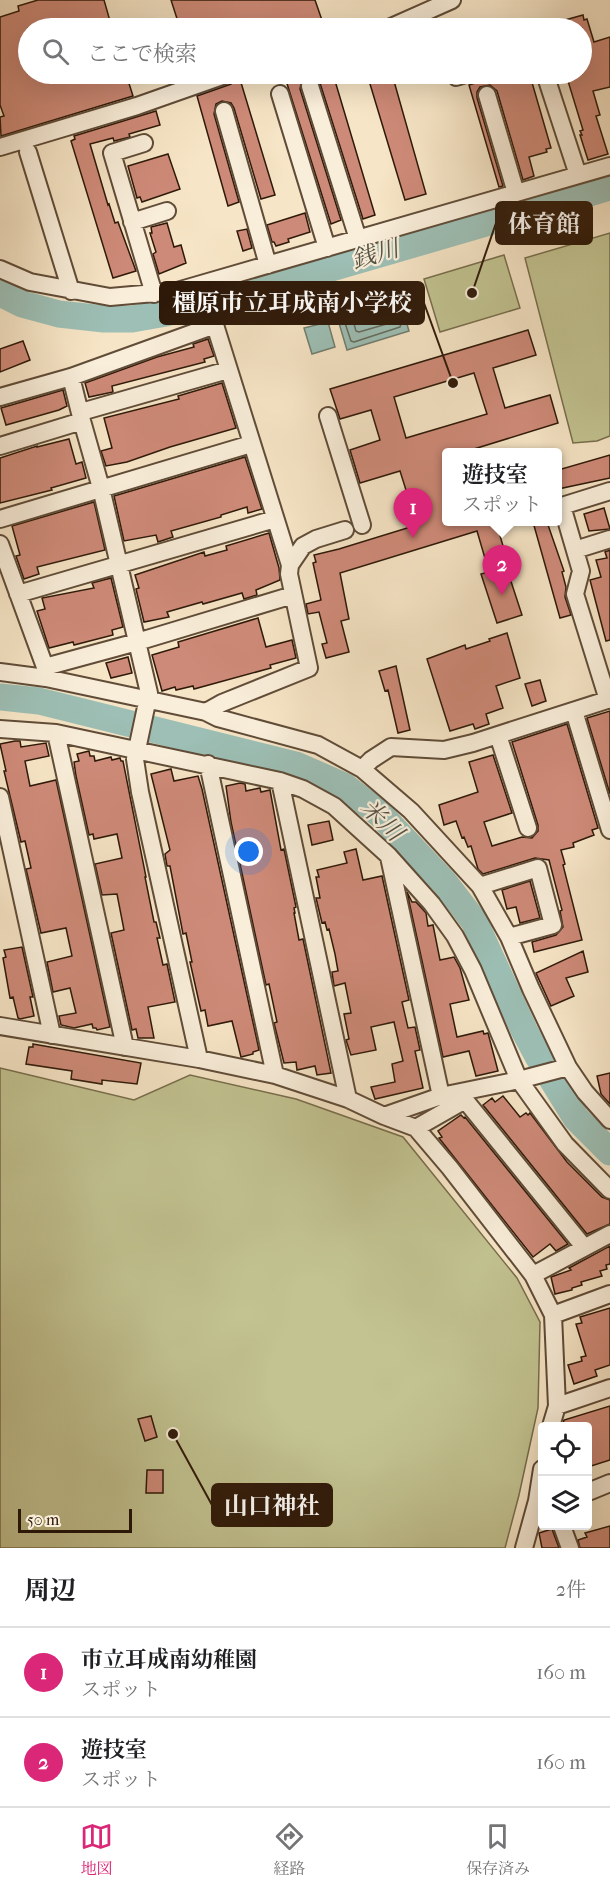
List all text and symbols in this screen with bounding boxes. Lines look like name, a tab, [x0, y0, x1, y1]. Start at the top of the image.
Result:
search box	[18, 18, 592, 84]
icon: search	[39, 35, 72, 68]
text: ここで検索	[87, 41, 197, 67]
callout: 体育館	[496, 202, 592, 244]
text: 体育館	[508, 210, 580, 238]
water label: 銭川	[348, 233, 405, 274]
callout: 橿原市立耳成南小学校	[160, 282, 424, 324]
text: 橿原市立耳成南小学校	[172, 289, 412, 317]
popup	[442, 448, 562, 526]
text: 遊技室	[462, 462, 528, 488]
pin: 1	[394, 488, 432, 538]
text: スポット	[462, 493, 542, 516]
pin: 2	[482, 546, 522, 595]
water label: 米川	[355, 793, 411, 849]
your location	[234, 837, 263, 866]
map controls	[538, 1422, 592, 1530]
button: locate	[538, 1422, 592, 1476]
button: layers	[538, 1476, 592, 1530]
callout: 山口神社	[212, 1484, 332, 1526]
text: 山口神社	[224, 1492, 320, 1520]
scale bar	[18, 1506, 132, 1534]
text: 50 m	[27, 1510, 59, 1529]
text: 周辺	[24, 1575, 76, 1606]
text: 2件	[556, 1578, 586, 1601]
text: 市立耳成南幼稚園	[81, 1647, 257, 1673]
text: 1	[40, 1661, 47, 1684]
text: 160 m	[536, 1661, 586, 1684]
text: スポット	[81, 1678, 161, 1701]
text: 遊技室	[81, 1737, 147, 1763]
text: 2	[38, 1751, 49, 1774]
text: 160 m	[536, 1751, 586, 1774]
text: スポット	[81, 1768, 161, 1791]
tab: 地図	[80, 1820, 113, 1879]
tab: 経路	[273, 1820, 306, 1879]
tab: 保存済み	[466, 1820, 530, 1879]

